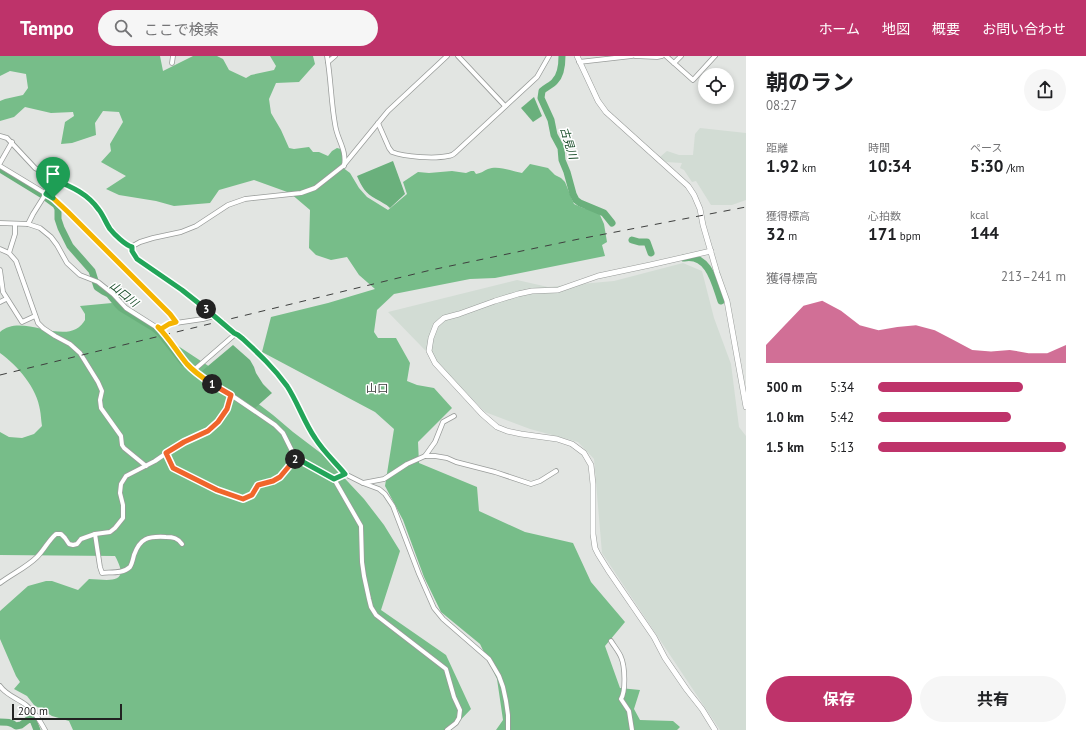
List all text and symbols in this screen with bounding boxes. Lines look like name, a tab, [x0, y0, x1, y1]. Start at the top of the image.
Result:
search box	[98, 10, 378, 46]
text: Tempo	[20, 16, 74, 40]
icon: search	[112, 17, 134, 39]
text: ここで検索	[144, 20, 219, 39]
text: ホーム	[818, 20, 860, 38]
text: 地図	[882, 20, 910, 38]
text: 概要	[932, 20, 960, 38]
text: お問い合わせ	[982, 20, 1066, 38]
map controls	[698, 68, 734, 104]
button: locate	[698, 68, 734, 104]
text: 朝のラン	[766, 68, 854, 96]
button: share	[1024, 69, 1066, 111]
text: 08:27	[766, 97, 797, 114]
water label: 古見川	[557, 125, 581, 162]
text: 距離	[766, 141, 788, 155]
text: 時間	[868, 141, 890, 155]
text: ペース	[970, 141, 1002, 155]
text: 1.92	[766, 155, 799, 177]
text: 10:34	[868, 155, 911, 177]
text: 5:30	[970, 155, 1004, 177]
pin	[36, 157, 70, 198]
text: km	[799, 161, 816, 175]
text: /km	[1004, 161, 1025, 175]
icon: arrive	[42, 163, 64, 185]
text: kcal	[970, 208, 989, 222]
text: 獲得標高	[766, 209, 810, 223]
text: 心拍数	[868, 209, 901, 223]
text: 144	[970, 222, 999, 244]
text: 32	[766, 223, 785, 245]
text: 171	[868, 223, 897, 245]
text: m	[785, 229, 797, 243]
text: bpm	[897, 229, 921, 243]
text: 213–241 m	[1001, 268, 1066, 285]
text: 獲得標高	[766, 270, 818, 287]
water label: 山口川	[107, 278, 142, 310]
pin: 3	[196, 299, 216, 319]
text: 3	[203, 302, 209, 316]
pin: 1	[202, 374, 222, 394]
text: 1	[209, 377, 215, 391]
text: 500 m	[766, 379, 802, 396]
text: 5:34	[830, 379, 854, 396]
district label: 山口	[366, 381, 388, 395]
text: 1.0 km	[766, 409, 804, 426]
text: 5:42	[830, 409, 854, 426]
text: 1.5 km	[766, 439, 804, 456]
text: 5:13	[830, 439, 854, 456]
pin: 2	[285, 449, 305, 469]
text: 2	[292, 452, 298, 466]
button: 保存	[766, 676, 912, 722]
button: 共有	[920, 676, 1066, 722]
scale bar	[12, 702, 122, 721]
text: 200 m	[18, 704, 48, 718]

